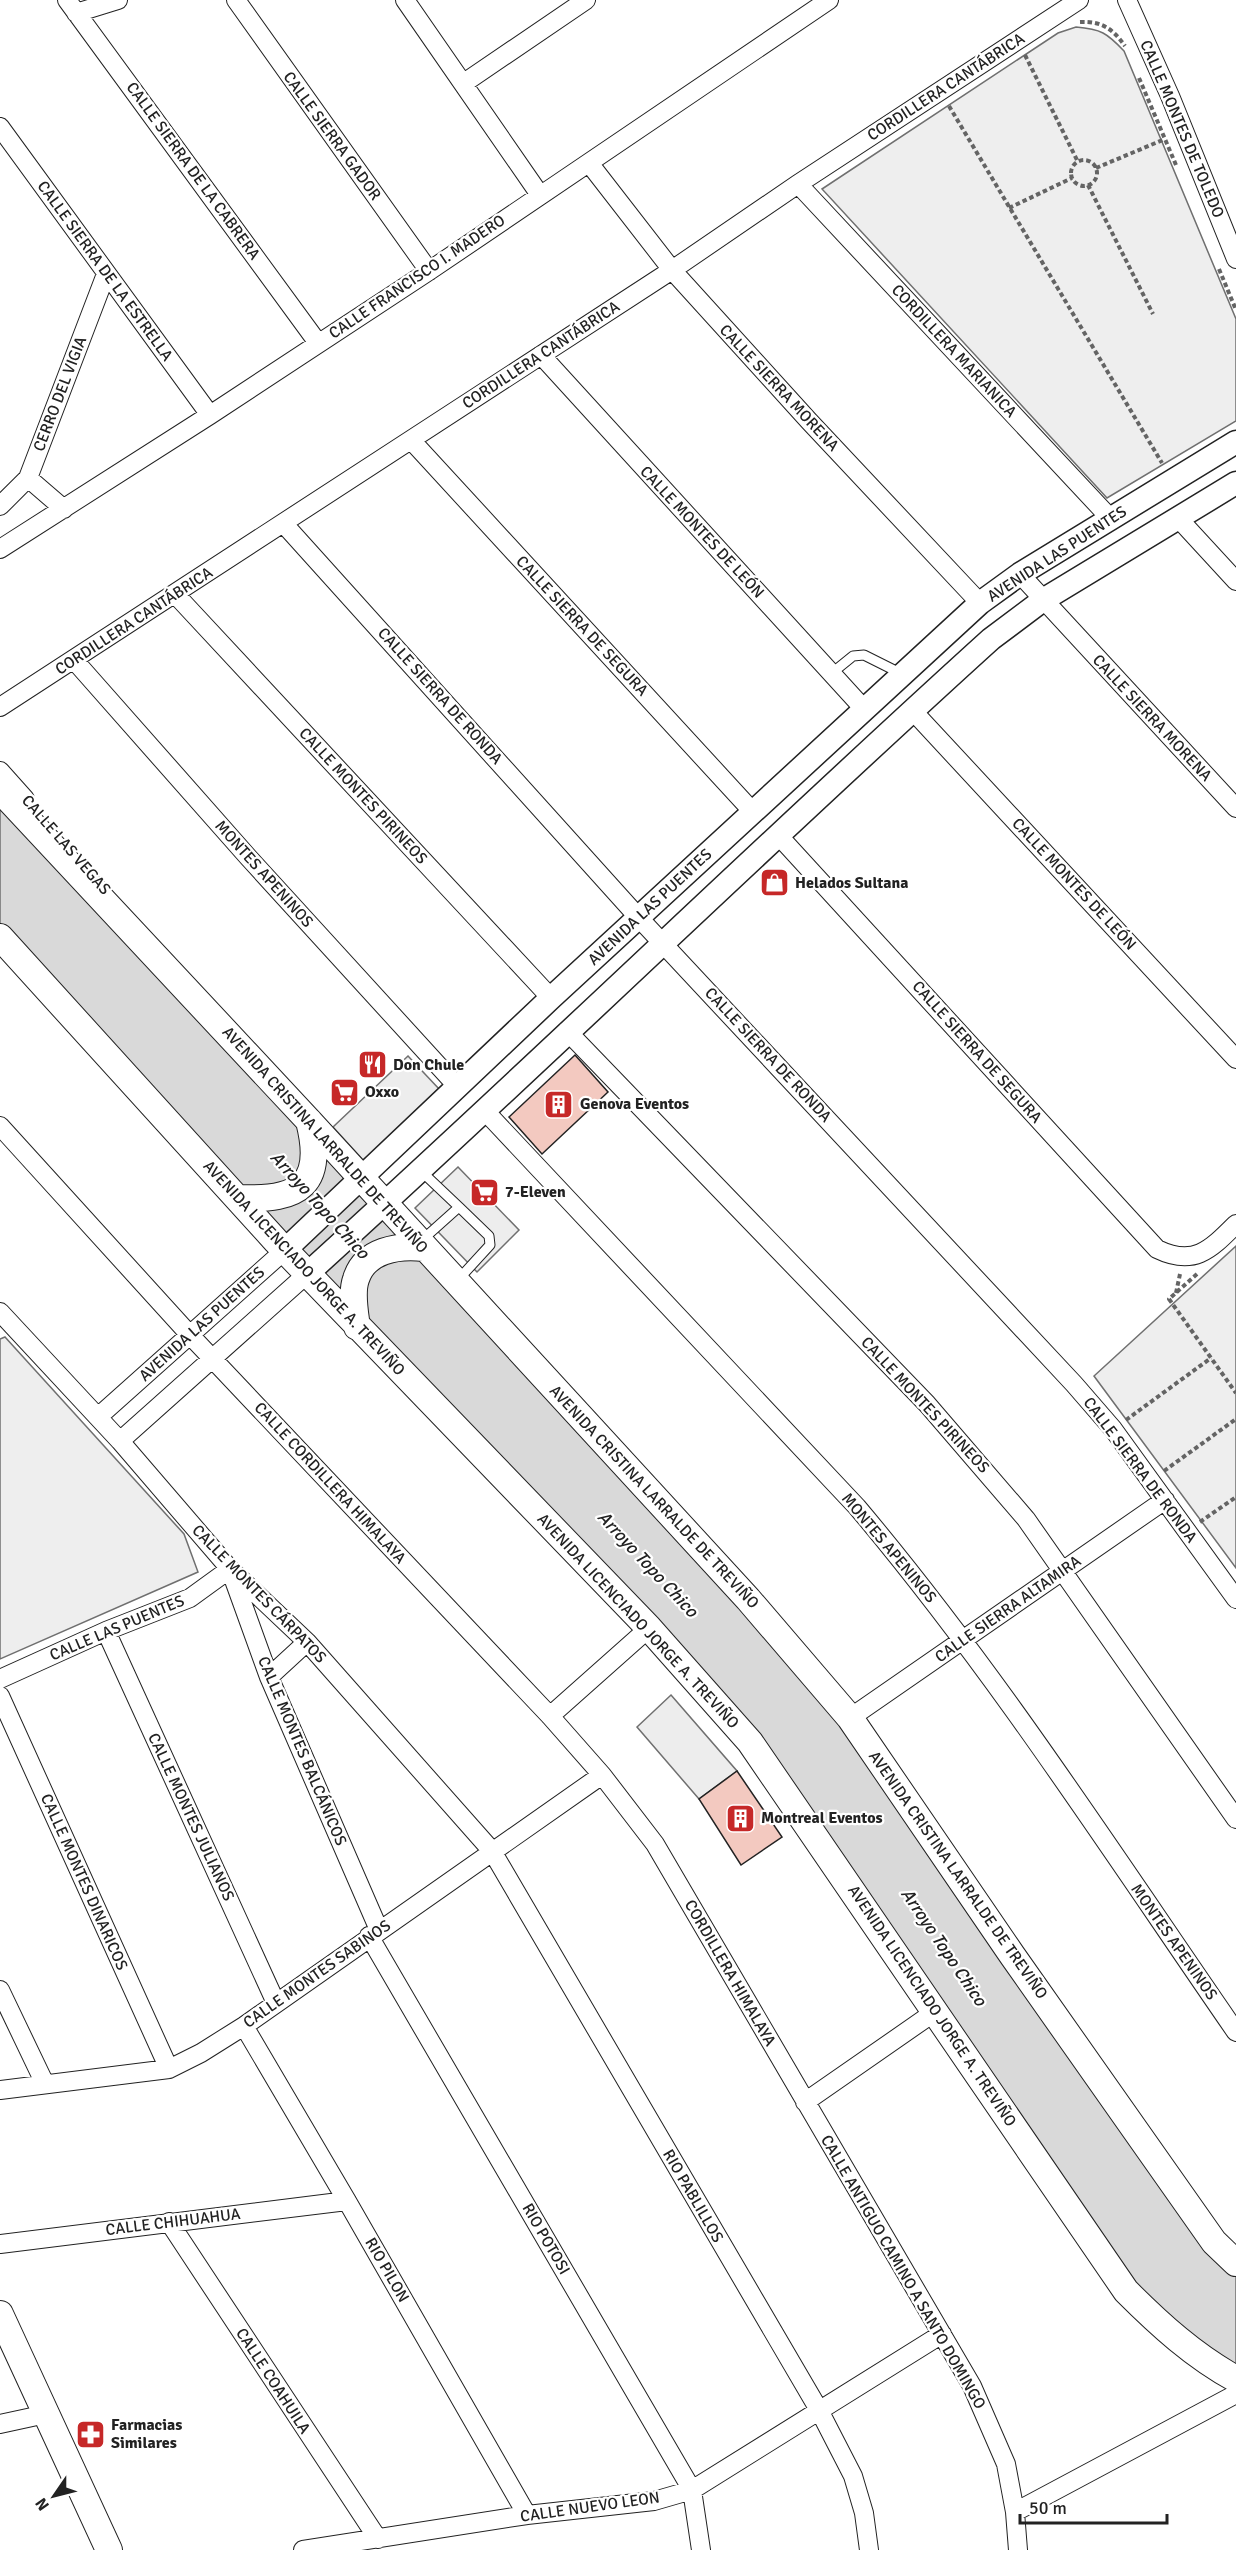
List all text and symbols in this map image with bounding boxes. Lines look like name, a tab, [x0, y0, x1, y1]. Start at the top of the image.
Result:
street label: CORDILLERA CANTÁBRICA	[864, 29, 1029, 145]
street label: CALLE MONTES DE TOLEDO	[1135, 37, 1229, 221]
street label: CALLE SIERRA GADOR	[279, 68, 386, 205]
street label: CALLE SIERRA DE LA CABRERA	[122, 78, 264, 264]
street label: CALLE SIERRA DE LA ESTRELLA	[33, 177, 177, 365]
street label: CALLE FRANCISCO I. MADERO	[325, 210, 509, 344]
street label: CORDILLERA MARIANICA	[887, 280, 1021, 422]
street label: CORDILLERA CANTÁBRICA	[459, 297, 624, 413]
street label: CALLE SIERRA MORENA	[715, 320, 843, 456]
street label: CERRO DEL VIGIA	[29, 333, 91, 454]
street label: CALLE MONTES DE LEÓN	[636, 462, 768, 602]
street label: AVENIDA LAS PUENTES	[984, 501, 1131, 607]
street label: CALLE SIERRA DE SEGURA	[512, 552, 652, 701]
street label: CORDILLERA CANTÁBRICA	[52, 563, 217, 679]
street label: CALLE SIERRA DE RONDA	[373, 623, 507, 769]
street label: CALLE SIERRA MORENA	[1088, 650, 1216, 786]
street label: CALLE MONTES PIRINEOS	[295, 724, 432, 868]
street label: CALLE LAS VEGAS	[17, 791, 115, 899]
street label: CALLE MONTES DE LEÓN	[1008, 814, 1140, 954]
street label: MONTES APENINOS	[211, 816, 317, 932]
street label: AVENIDA LAS PUENTES	[584, 844, 716, 970]
shop icon: Helados Sultana	[758, 867, 790, 899]
place label: Helados Sultana	[795, 873, 908, 893]
street label: CALLE SIERRA DE SEGURA	[908, 977, 1046, 1127]
street label: CALLE SIERRA DE RONDA	[700, 983, 836, 1127]
street label: AVENIDA CRISTINA LARRALDE DE TREVIÑO	[218, 1022, 432, 1258]
restaurant icon: Don Chule	[356, 1049, 388, 1081]
place label: Don Chule	[393, 1055, 464, 1075]
supermarket icon: Oxxo	[328, 1076, 360, 1108]
place label: Oxxo	[365, 1082, 399, 1102]
building icon: Genova Eventos	[543, 1088, 575, 1120]
place label: Genova Eventos	[580, 1094, 689, 1114]
water label: Arroyo Topo Chico	[266, 1147, 375, 1265]
street label: AVENIDA LICENCIADO JORGE A. TREVIÑO	[199, 1156, 409, 1380]
supermarket icon: 7-Eleven	[468, 1176, 500, 1208]
place label: 7-Eleven	[505, 1182, 566, 1202]
street label: AVENIDA LAS PUENTES	[135, 1262, 269, 1386]
street label: CALLE MONTES PIRINEOS	[857, 1333, 994, 1477]
street label: AVENIDA CRISTINA LARRALDE DE TREVIÑO	[545, 1381, 763, 1613]
street label: CALLE SIERRA DE RONDA	[1079, 1393, 1201, 1547]
street label: CALLE CORDILLERA HIMALAYA	[250, 1398, 410, 1568]
street label: MONTES APENINOS	[837, 1489, 941, 1607]
water label: Arroyo Topo Chico	[593, 1506, 704, 1623]
street label: AVENIDA LICENCIADO JORGE A. TREVIÑO	[533, 1509, 743, 1733]
street label: CALLE MONTES CÁRPATOS	[188, 1521, 330, 1668]
street label: CALLE SIERRA ALTAMIRA	[931, 1551, 1085, 1667]
street label: CALLE LAS PUENTES	[47, 1591, 187, 1665]
street label: CALLE MONTES BALCÁNICOS	[253, 1653, 351, 1849]
street label: CALLE MONTES JULIANOS	[143, 1730, 239, 1904]
street label: AVENIDA CRISTINA LARRALDE DE TREVIÑO	[864, 1747, 1052, 2003]
street label: CALLE MONTES DINARICOS	[36, 1791, 132, 1973]
building icon: Montreal Eventos	[724, 1802, 756, 1834]
place label: Montreal Eventos	[761, 1808, 883, 1828]
street label: MONTES APENINOS	[1126, 1880, 1222, 2004]
street label: AVENIDA LICENCIADO JORGE A. TREVIÑO	[843, 1881, 1021, 2131]
water label: Arroyo Topo Chico	[896, 1884, 992, 2011]
street label: CORDILLERA HIMALAYA	[680, 1896, 780, 2050]
street label: CALLE MONTES SABINOS	[239, 1915, 395, 2032]
street label: CALLE ANTIGUO CAMINO A SANTO DOMINGO	[816, 2131, 990, 2413]
street label: RIO PABLILLOS	[658, 2146, 728, 2246]
street label: RIO POTOSI	[518, 2200, 574, 2278]
street label: CALLE CHIHUAHUA	[105, 2204, 242, 2240]
street label: RIO PILON	[360, 2234, 414, 2306]
street label: CALLE COAHUILA	[231, 2324, 315, 2438]
place label: Farmacias Similares	[111, 2415, 182, 2453]
pharmacy icon: Farmacias Similares	[74, 2418, 106, 2450]
north arrow	[24, 2466, 84, 2526]
street label: CALLE NUEVO LEON	[519, 2487, 661, 2527]
scale bar	[1020, 2487, 1167, 2525]
text: N	[31, 2494, 54, 2514]
text: 50 m	[1029, 2497, 1067, 2519]

